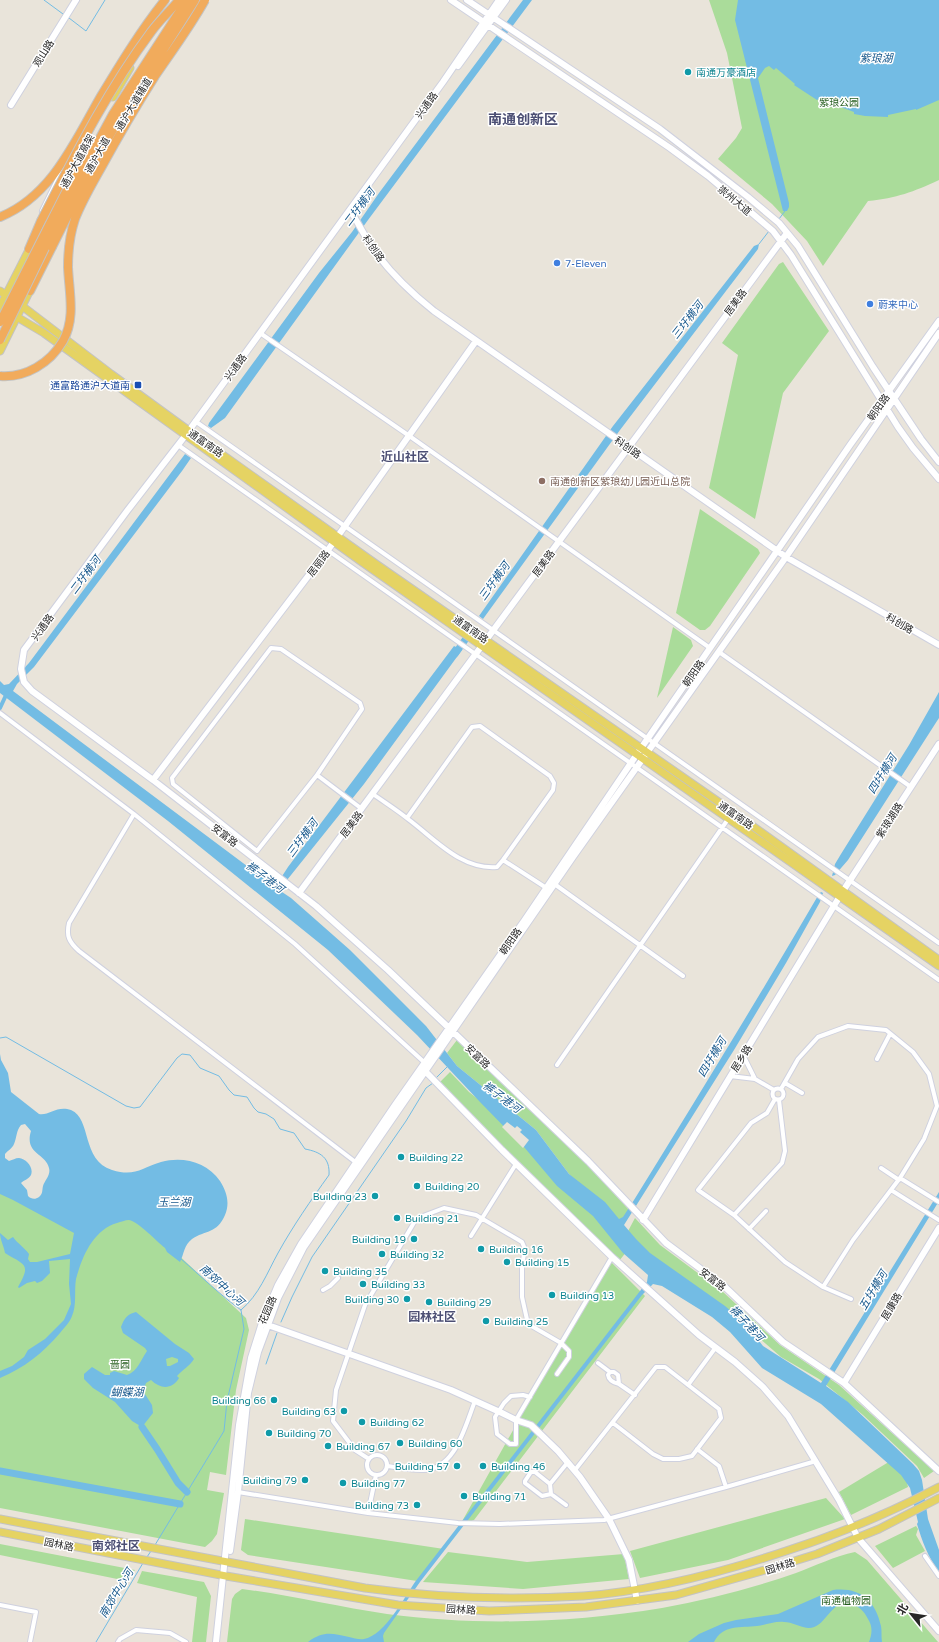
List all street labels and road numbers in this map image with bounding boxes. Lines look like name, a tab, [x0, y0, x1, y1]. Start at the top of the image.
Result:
street label: 观山路	[31, 38, 57, 69]
street label: 通沪大道辅道	[113, 76, 154, 133]
street label: 兴通路	[413, 90, 440, 121]
street label: 通沪大道高架	[59, 132, 97, 191]
street label: 通沪大道	[83, 135, 113, 176]
street label: 崇州大道	[715, 183, 754, 218]
street label: 科创路	[360, 233, 387, 264]
street label: 居美路	[722, 287, 749, 318]
street label: 兴通路	[222, 352, 249, 383]
street label: 朝阳路	[865, 392, 892, 423]
street label: 通富南路	[186, 427, 225, 460]
street label: 科创路	[612, 434, 643, 461]
street label: 居丽路	[305, 548, 333, 579]
street label: 居美路	[530, 548, 557, 579]
street label: 科创路	[884, 611, 915, 637]
street label: 兴通路	[29, 612, 56, 643]
street label: 通富南路	[451, 613, 490, 646]
street label: 朝阳路	[680, 658, 707, 689]
street label: 通富南路	[716, 799, 755, 832]
street label: 紫琅湖路	[874, 801, 906, 841]
street label: 居美路	[338, 809, 366, 840]
street label: 安富路	[209, 822, 240, 850]
street label: 朝阳路	[497, 926, 524, 957]
street label: 安富路	[462, 1042, 492, 1071]
street label: 居乡路	[729, 1043, 755, 1074]
street label: 安富路	[697, 1266, 728, 1294]
street label: 居康路	[879, 1291, 905, 1322]
street label: 花园路	[257, 1294, 279, 1327]
street label: 园林路	[43, 1536, 75, 1554]
street label: 园林路	[764, 1557, 796, 1577]
street label: 园林路	[446, 1603, 476, 1617]

